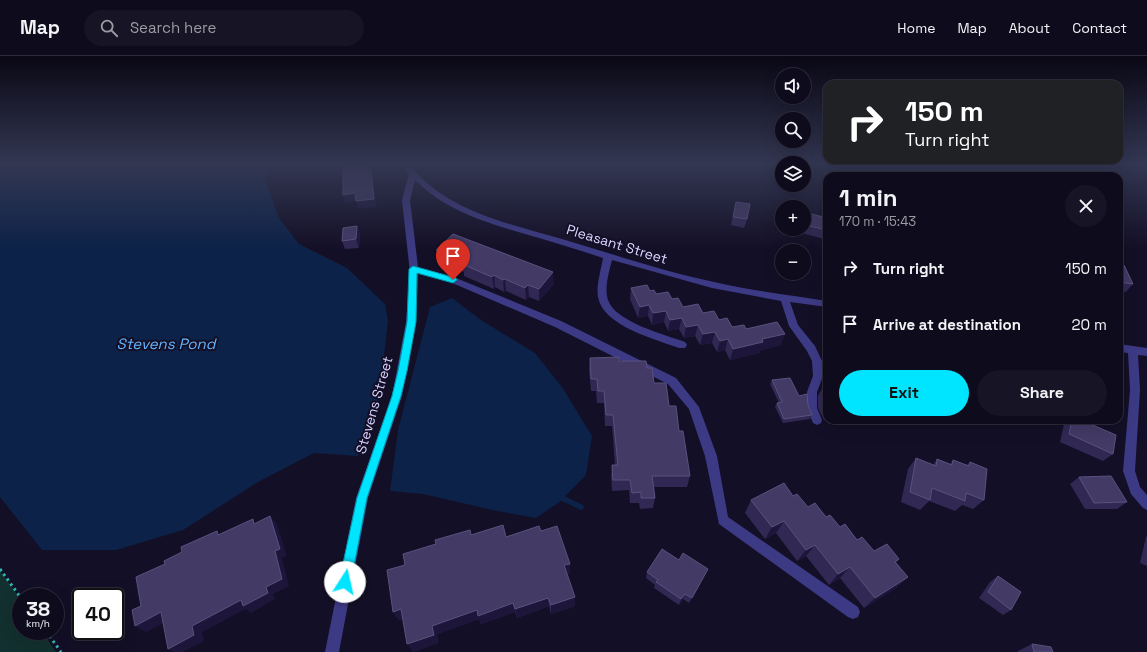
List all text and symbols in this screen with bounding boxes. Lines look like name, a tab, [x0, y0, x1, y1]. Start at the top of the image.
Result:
search box	[84, 10, 364, 46]
text: Map	[20, 15, 60, 40]
icon: search	[98, 17, 120, 39]
text: Search here	[130, 18, 216, 37]
text: Home	[897, 19, 935, 37]
text: Map	[957, 19, 987, 37]
text: About	[1009, 19, 1050, 37]
text: Contact	[1072, 19, 1127, 37]
map controls	[775, 68, 811, 280]
button: sound	[775, 68, 811, 104]
text: 150 m	[905, 93, 984, 129]
icon: right	[839, 96, 891, 148]
button: search	[775, 112, 811, 148]
text: Turn right	[905, 128, 989, 151]
button: layers	[775, 156, 811, 192]
text: 1 min	[839, 182, 898, 213]
button: close	[1065, 185, 1107, 227]
button: +	[775, 200, 811, 236]
text: 170 m · 15:43	[839, 213, 916, 230]
street label: Pleasant Street	[564, 220, 670, 268]
pin	[436, 239, 470, 280]
button: −	[775, 244, 811, 280]
icon: arrive	[442, 245, 464, 267]
icon: right	[839, 257, 861, 279]
text: Turn right	[873, 259, 944, 278]
text: 150 m	[1065, 259, 1107, 278]
icon: arrive	[839, 313, 861, 335]
text: Arrive at destination	[873, 315, 1021, 334]
text: 20 m	[1072, 315, 1107, 334]
water label: Stevens Pond	[117, 334, 218, 353]
street label: Stevens Street	[351, 354, 397, 456]
button: Exit	[839, 370, 969, 416]
button: Share	[977, 370, 1107, 416]
position arrow	[324, 561, 366, 603]
speed limit sign: 40	[72, 588, 124, 640]
text: 38	[26, 596, 50, 622]
text: km/h	[26, 617, 50, 630]

